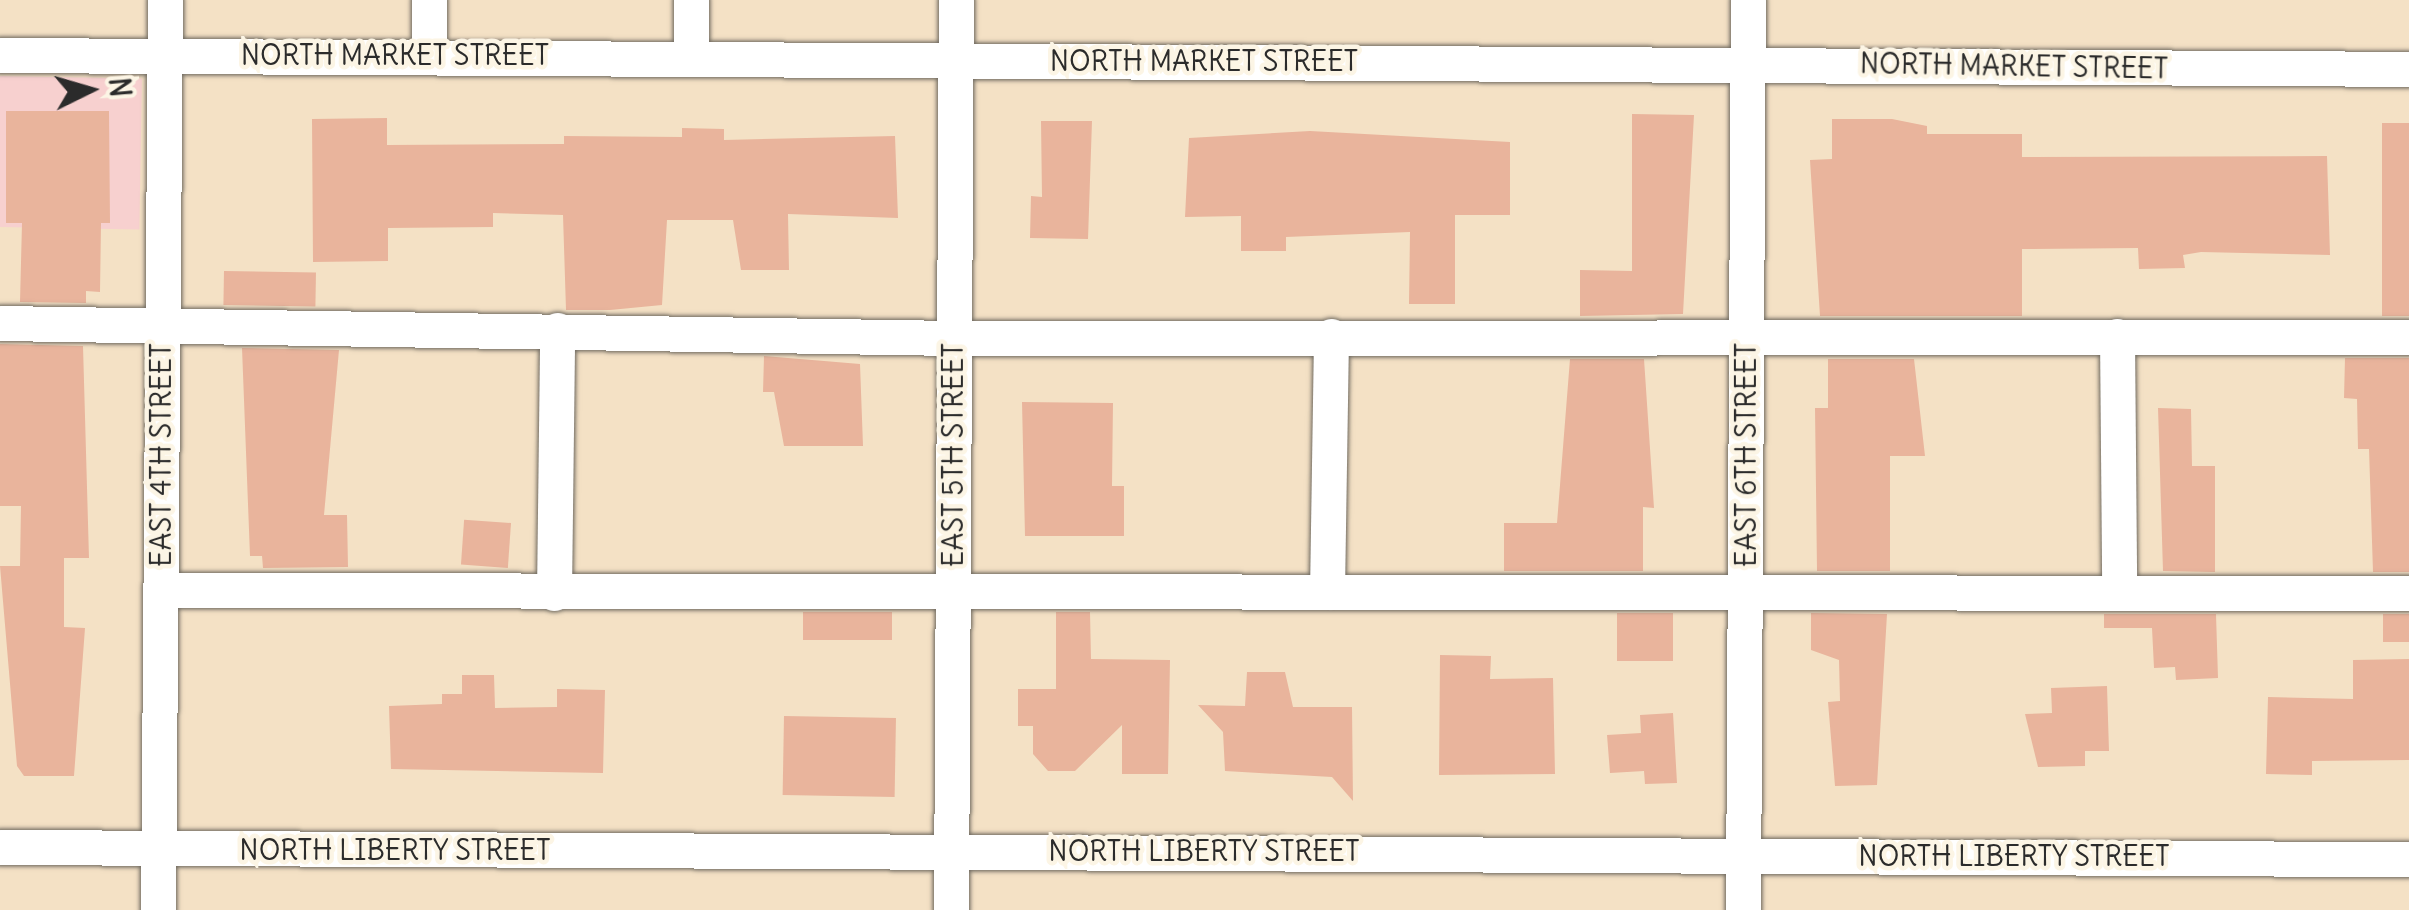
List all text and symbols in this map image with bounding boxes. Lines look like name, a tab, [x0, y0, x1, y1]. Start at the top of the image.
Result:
street label: NORTH MARKET STREET	[241, 38, 549, 72]
north arrow	[40, 40, 140, 140]
street label: NORTH MARKET STREET	[1050, 44, 1358, 78]
street label: NORTH MARKET STREET	[1859, 47, 2169, 85]
text: N	[101, 76, 139, 99]
street label: EAST 4TH STREET	[144, 343, 178, 567]
street label: EAST 5TH STREET	[936, 343, 970, 567]
street label: EAST 6TH STREET	[1729, 343, 1763, 567]
street label: NORTH LIBERTY STREET	[239, 833, 551, 867]
street label: NORTH LIBERTY STREET	[1048, 834, 1360, 868]
street label: NORTH LIBERTY STREET	[1858, 839, 2170, 873]

